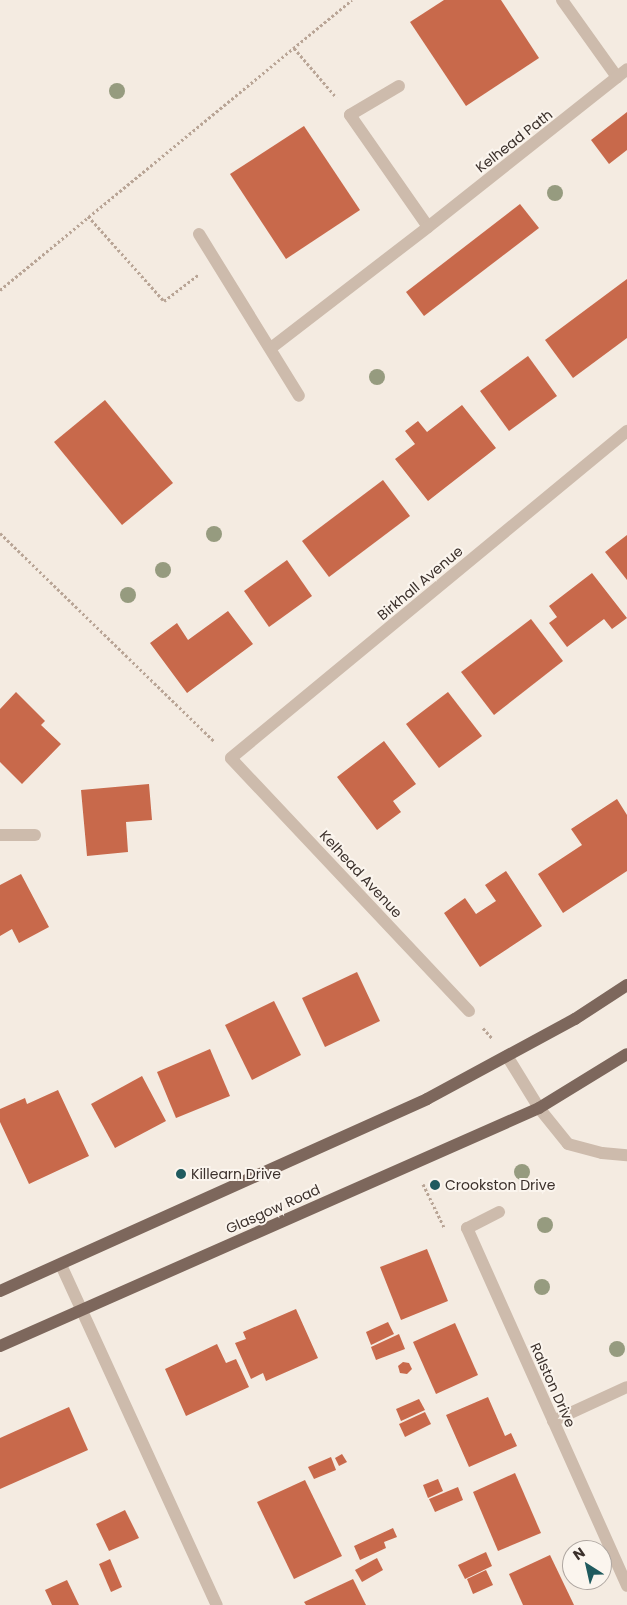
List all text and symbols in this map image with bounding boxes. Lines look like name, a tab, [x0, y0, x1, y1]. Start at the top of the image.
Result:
street label: Kelhead Path	[472, 106, 556, 176]
street label: Birkhall Avenue	[374, 542, 466, 624]
street label: Kelhead Avenue	[316, 827, 406, 921]
place label: Killearn Drive	[191, 1166, 281, 1182]
marker: Killearn Drive	[175, 1168, 187, 1180]
place label: Crookston Drive	[445, 1177, 555, 1193]
marker: Crookston Drive	[429, 1179, 441, 1191]
street label: Glasgow Road	[223, 1181, 323, 1237]
street label: Ralston Drive	[527, 1340, 579, 1430]
north arrow	[562, 1540, 612, 1590]
text: N	[569, 1542, 589, 1565]

